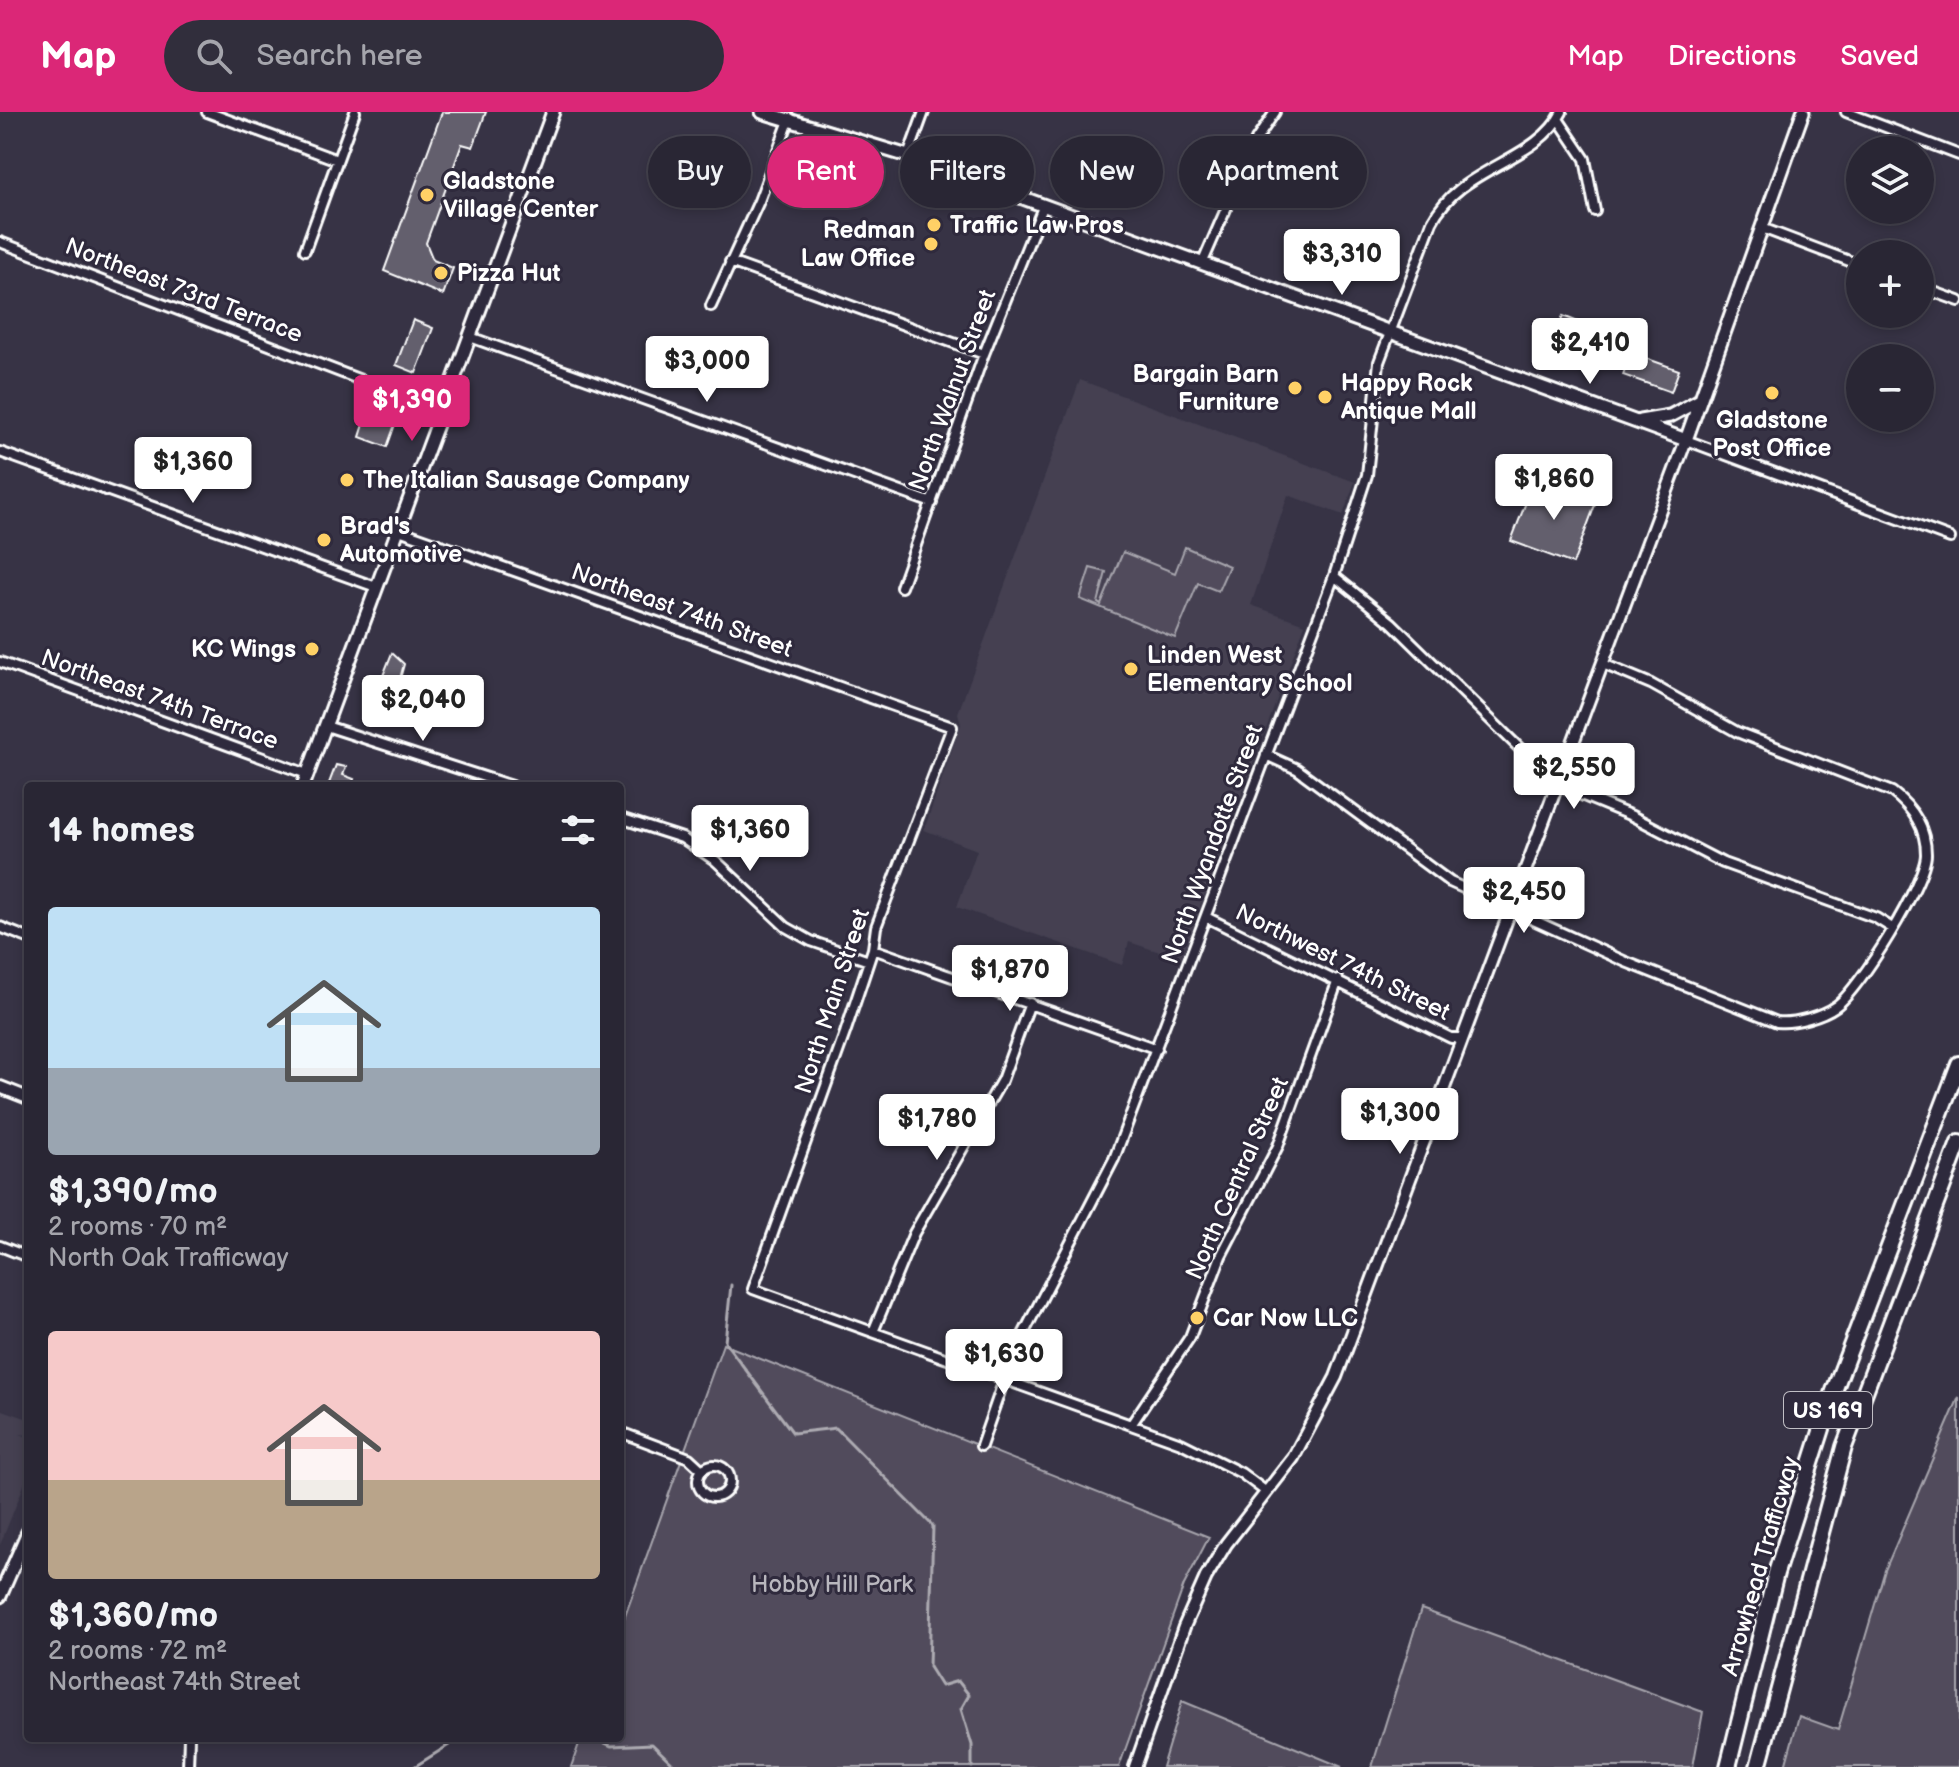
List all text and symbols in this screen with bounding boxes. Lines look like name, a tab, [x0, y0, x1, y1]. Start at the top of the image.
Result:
search box	[164, 20, 724, 92]
text: Map	[40, 34, 116, 79]
icon: search	[192, 34, 236, 78]
text: Search here	[256, 38, 423, 74]
text: Map	[1567, 40, 1624, 73]
text: Directions	[1668, 40, 1796, 73]
text: Saved	[1840, 40, 1919, 73]
chip: Buy	[648, 136, 751, 208]
chip: Rent	[767, 136, 884, 208]
chip: Filters	[900, 136, 1034, 208]
chip: New	[1050, 136, 1163, 208]
chip: Apartment	[1179, 136, 1367, 208]
map controls	[1846, 136, 1934, 432]
button: layers	[1846, 136, 1934, 224]
place label: Gladstone Village Center	[443, 167, 599, 224]
marker: Gladstone Village Center	[418, 186, 436, 204]
place label: Traffic Law Pros	[950, 211, 1124, 240]
place label: Redman Law Office	[801, 216, 915, 273]
marker: Traffic Law Pros	[925, 216, 943, 234]
pin: $3,310	[1277, 229, 1407, 297]
street label: Northeast 73rd Terrace	[61, 232, 307, 349]
marker: Redman Law Office	[922, 235, 940, 253]
text: $3,310	[1302, 239, 1382, 270]
button: +	[1846, 240, 1934, 328]
place label: Pizza Hut	[457, 259, 560, 288]
marker: Pizza Hut	[432, 264, 450, 282]
street label: North Walnut Street	[903, 285, 1003, 495]
pin: $2,410	[1525, 318, 1655, 386]
text: $2,410	[1550, 328, 1630, 359]
pin: $3,000	[642, 336, 772, 404]
button: −	[1846, 344, 1934, 432]
text: $3,000	[664, 346, 750, 377]
place label: Bargain Barn Furniture	[1133, 360, 1279, 417]
place label: Happy Rock Antique Mall	[1340, 369, 1477, 426]
pin: $1,390	[347, 375, 477, 443]
marker: Bargain Barn Furniture	[1286, 379, 1304, 397]
marker: Gladstone Post Office	[1763, 384, 1781, 402]
text: $1,390	[372, 385, 452, 416]
marker: Happy Rock Antique Mall	[1316, 388, 1334, 406]
place label: Gladstone Post Office	[1713, 406, 1832, 463]
pin: $1,360	[128, 437, 258, 505]
text: $1,360	[153, 447, 234, 478]
pin: $1,860	[1489, 454, 1619, 522]
text: $1,860	[1513, 464, 1595, 495]
place label: The Italian Sausage Company	[363, 466, 690, 495]
marker: The Italian Sausage Company	[338, 471, 356, 489]
place label: Brad's Automotive	[339, 512, 462, 569]
marker: Brad's Automotive	[315, 531, 333, 549]
street label: Northeast 74th Street	[567, 557, 797, 664]
place label: KC Wings	[191, 635, 296, 664]
marker: KC Wings	[303, 640, 321, 658]
place label: Linden West Elementary School	[1147, 641, 1353, 698]
street label: Northeast 74th Terrace	[37, 643, 283, 756]
marker: Linden West Elementary School	[1122, 660, 1140, 678]
pin: $2,040	[358, 675, 488, 743]
text: $2,040	[380, 685, 466, 716]
street label: North Wyandotte Street	[1156, 720, 1270, 968]
pin: $2,550	[1509, 743, 1639, 811]
text: $2,550	[1532, 753, 1616, 784]
pin: $1,360	[685, 805, 815, 873]
icon: filters	[556, 808, 600, 852]
text: 14 homes	[48, 810, 195, 851]
text: $1,360	[710, 815, 791, 846]
pin: $2,450	[1459, 867, 1589, 935]
text: $2,450	[1482, 877, 1567, 908]
street label: Northwest 74th Street	[1231, 898, 1455, 1027]
street label: North Main Street	[789, 904, 876, 1097]
pin: $1,870	[945, 945, 1075, 1013]
text: $1,870	[970, 955, 1050, 986]
icon: home	[252, 959, 396, 1103]
street label: North Central Street	[1180, 1072, 1295, 1284]
pin: $1,300	[1335, 1088, 1465, 1156]
pin: $1,780	[872, 1094, 1002, 1162]
text: $1,300	[1359, 1098, 1441, 1129]
text: $1,780	[897, 1104, 977, 1135]
text: $1,390/mo	[48, 1171, 218, 1212]
text: 2 rooms · 70 m²	[48, 1212, 227, 1243]
text: North Oak Trafficway	[48, 1243, 289, 1274]
place label: Car Now LLC	[1213, 1304, 1358, 1333]
marker: Car Now LLC	[1188, 1309, 1206, 1327]
pin: $1,630	[939, 1329, 1069, 1397]
text: $1,630	[964, 1339, 1045, 1370]
icon: home	[252, 1383, 396, 1527]
road number: US 169	[1784, 1392, 1872, 1428]
street label: Arrowhead Trafficway	[1715, 1453, 1806, 1679]
park label: Hobby Hill Park	[751, 1570, 913, 1599]
text: $1,360/mo	[48, 1595, 218, 1636]
text: 2 rooms · 72 m²	[48, 1636, 227, 1667]
text: Northeast 74th Street	[48, 1667, 301, 1698]

